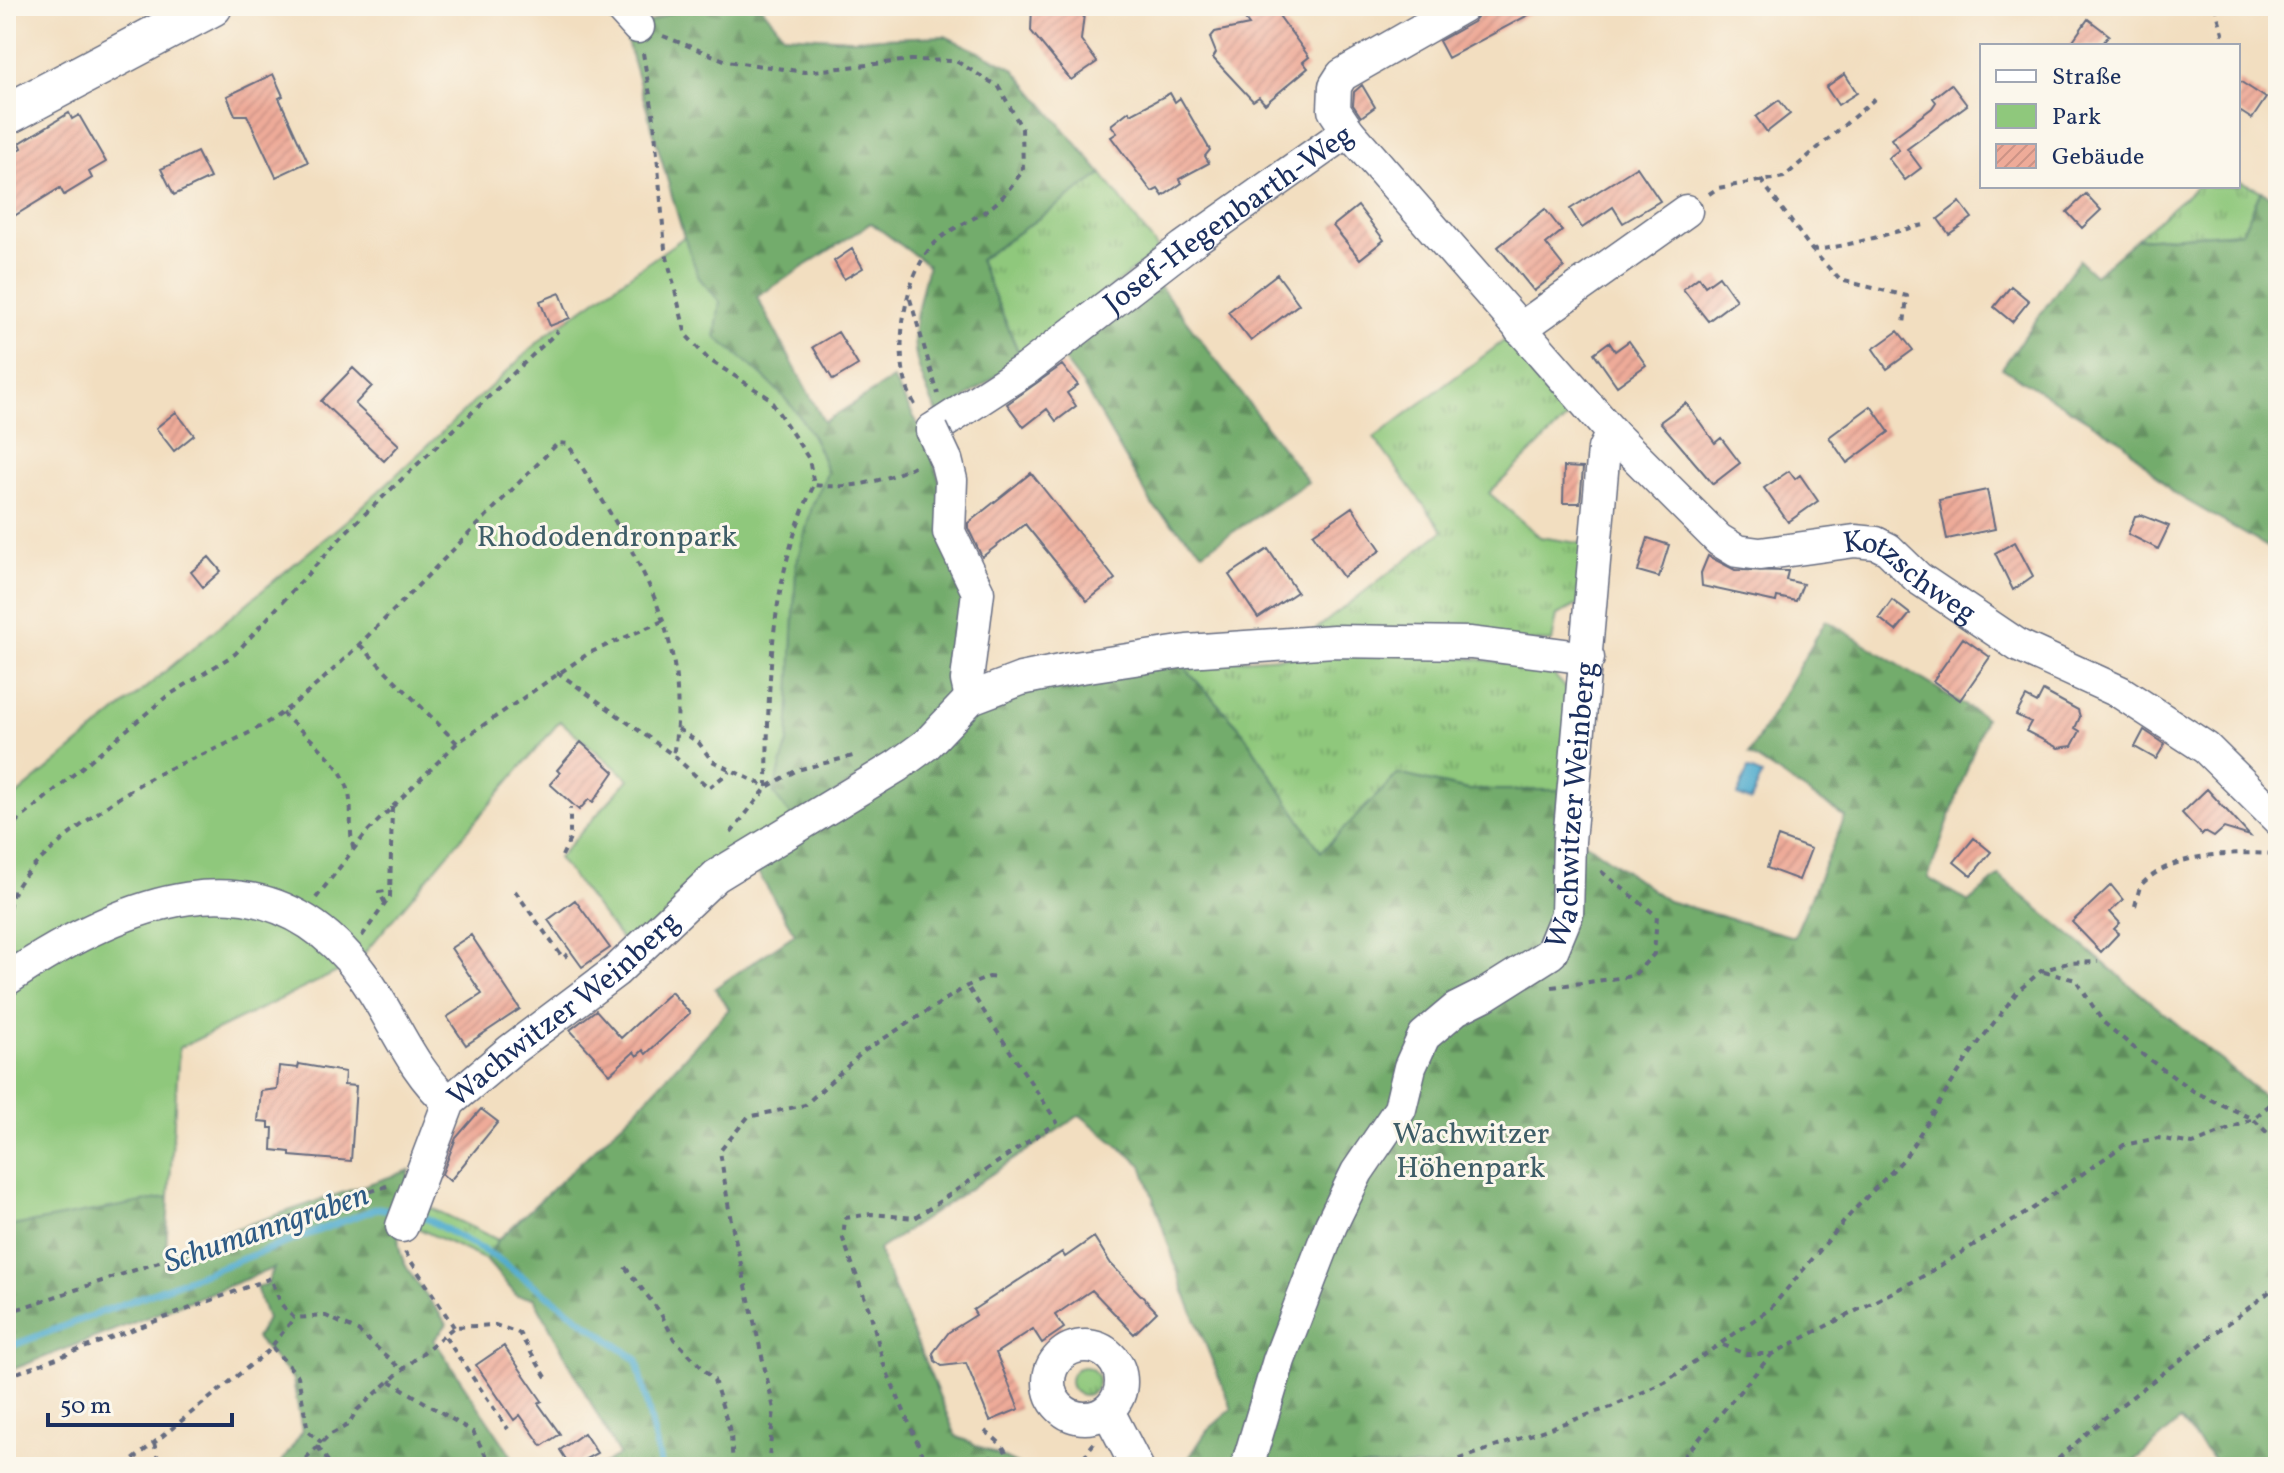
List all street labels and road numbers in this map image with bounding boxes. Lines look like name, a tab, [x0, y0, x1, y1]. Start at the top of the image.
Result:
street label: Josef-Hegenbarth-Weg	[1095, 115, 1362, 325]
street label: Kotzschweg	[1841, 521, 1984, 635]
street label: Wachwitzer Weinberg	[1536, 660, 1608, 956]
street label: Wachwitzer Weinberg	[439, 902, 690, 1118]

